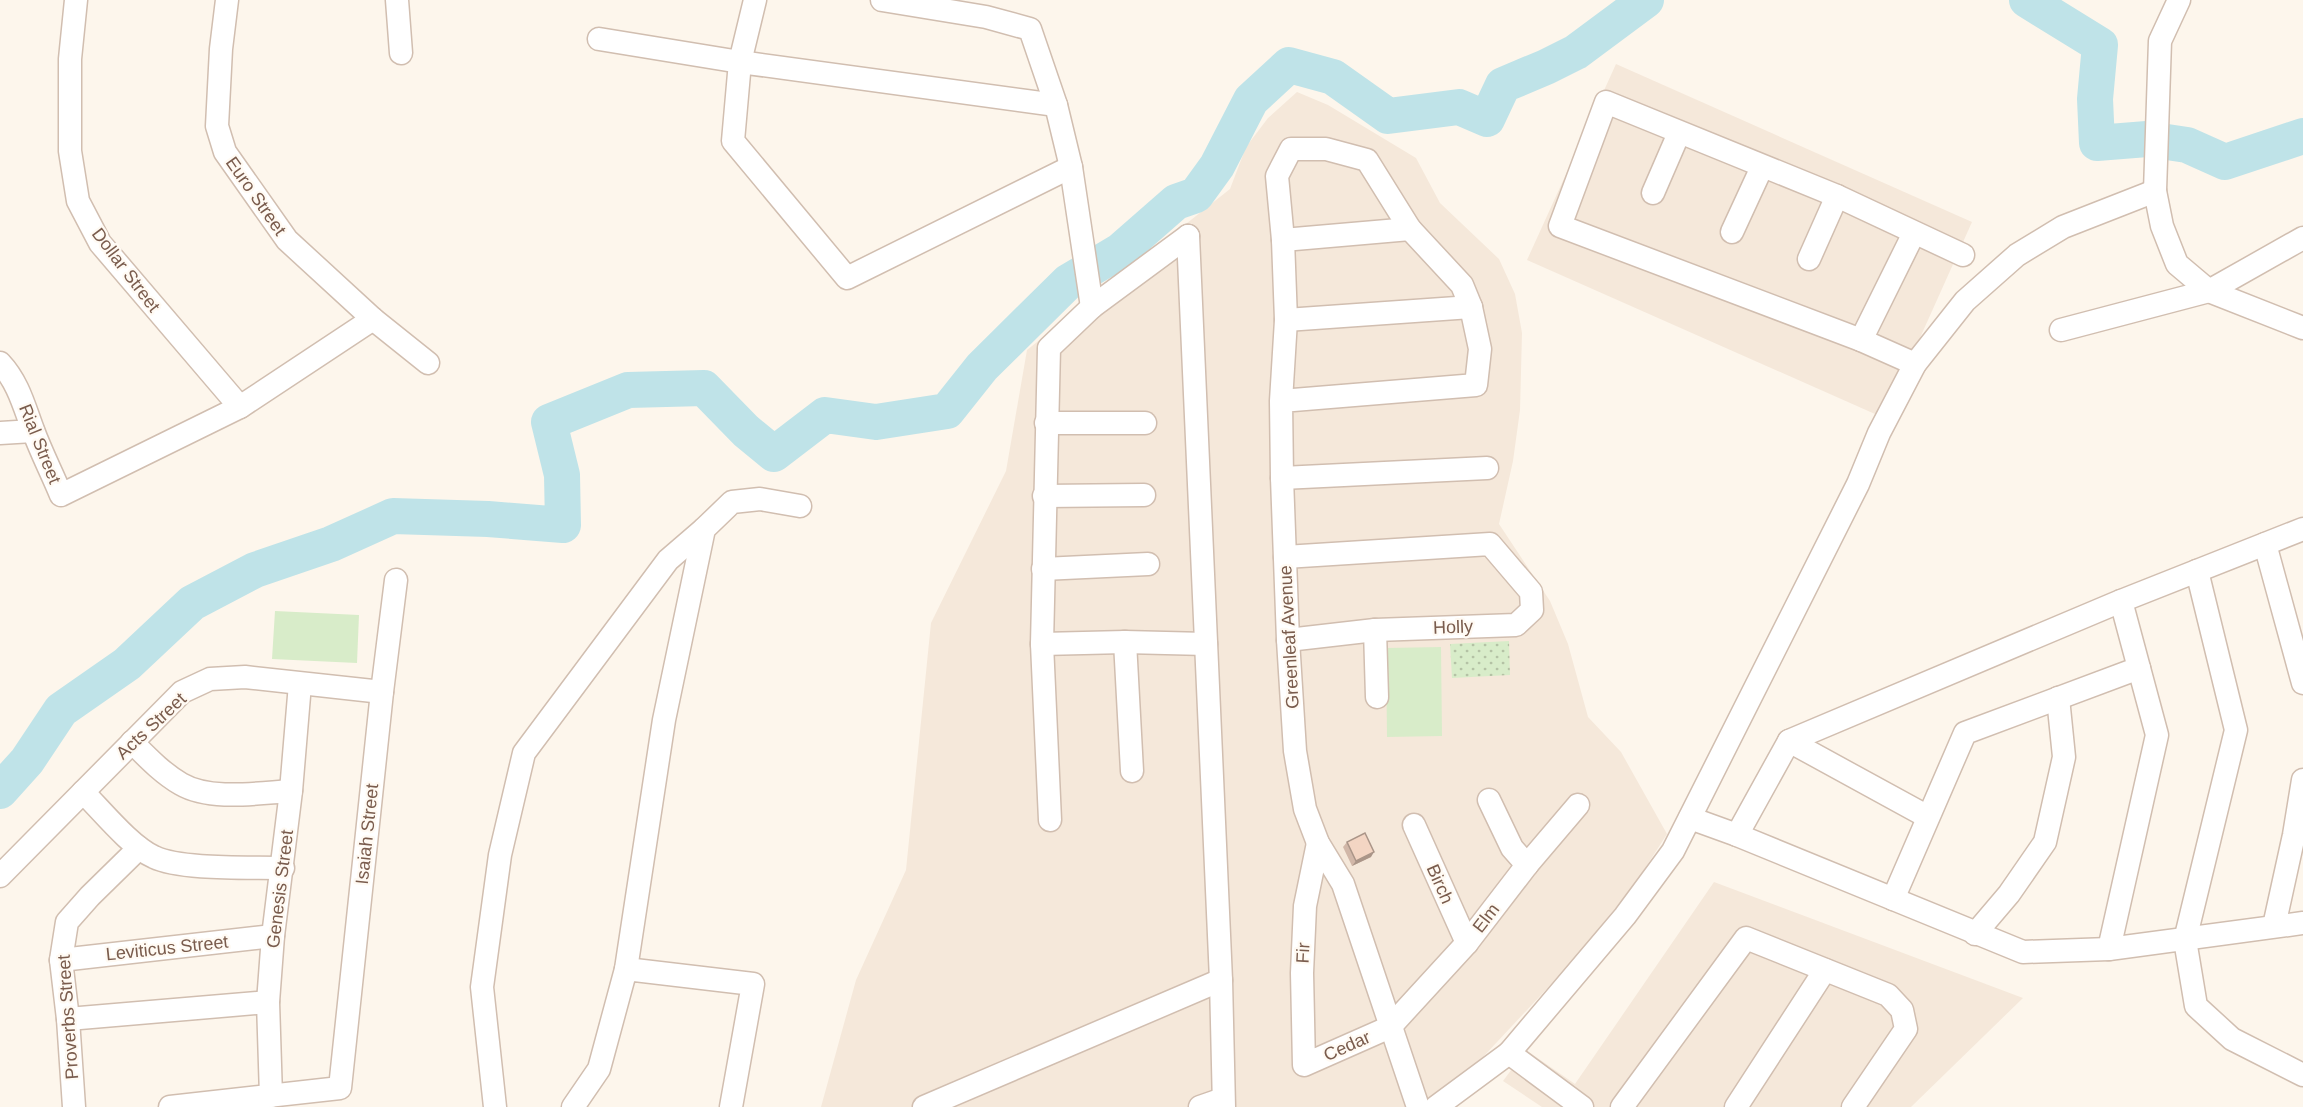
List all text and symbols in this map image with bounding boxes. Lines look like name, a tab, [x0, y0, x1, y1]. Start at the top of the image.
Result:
street label: Euro Street	[222, 153, 290, 239]
street label: Dollar Street	[88, 224, 164, 316]
street label: Rial Street	[15, 401, 65, 487]
street label: Greenleaf Avenue	[1275, 565, 1303, 709]
street label: Holly	[1433, 616, 1473, 638]
street label: Acts Street	[112, 689, 190, 763]
street label: Isaiah Street	[352, 783, 382, 885]
street label: Genesis Street	[263, 829, 297, 949]
street label: Birch	[1423, 861, 1457, 907]
street label: Elm	[1469, 900, 1503, 936]
street label: Leviticus Street	[105, 932, 229, 964]
street label: Fir	[1292, 942, 1314, 964]
street label: Proverbs Street	[54, 954, 82, 1080]
street label: Cedar	[1321, 1027, 1373, 1065]

